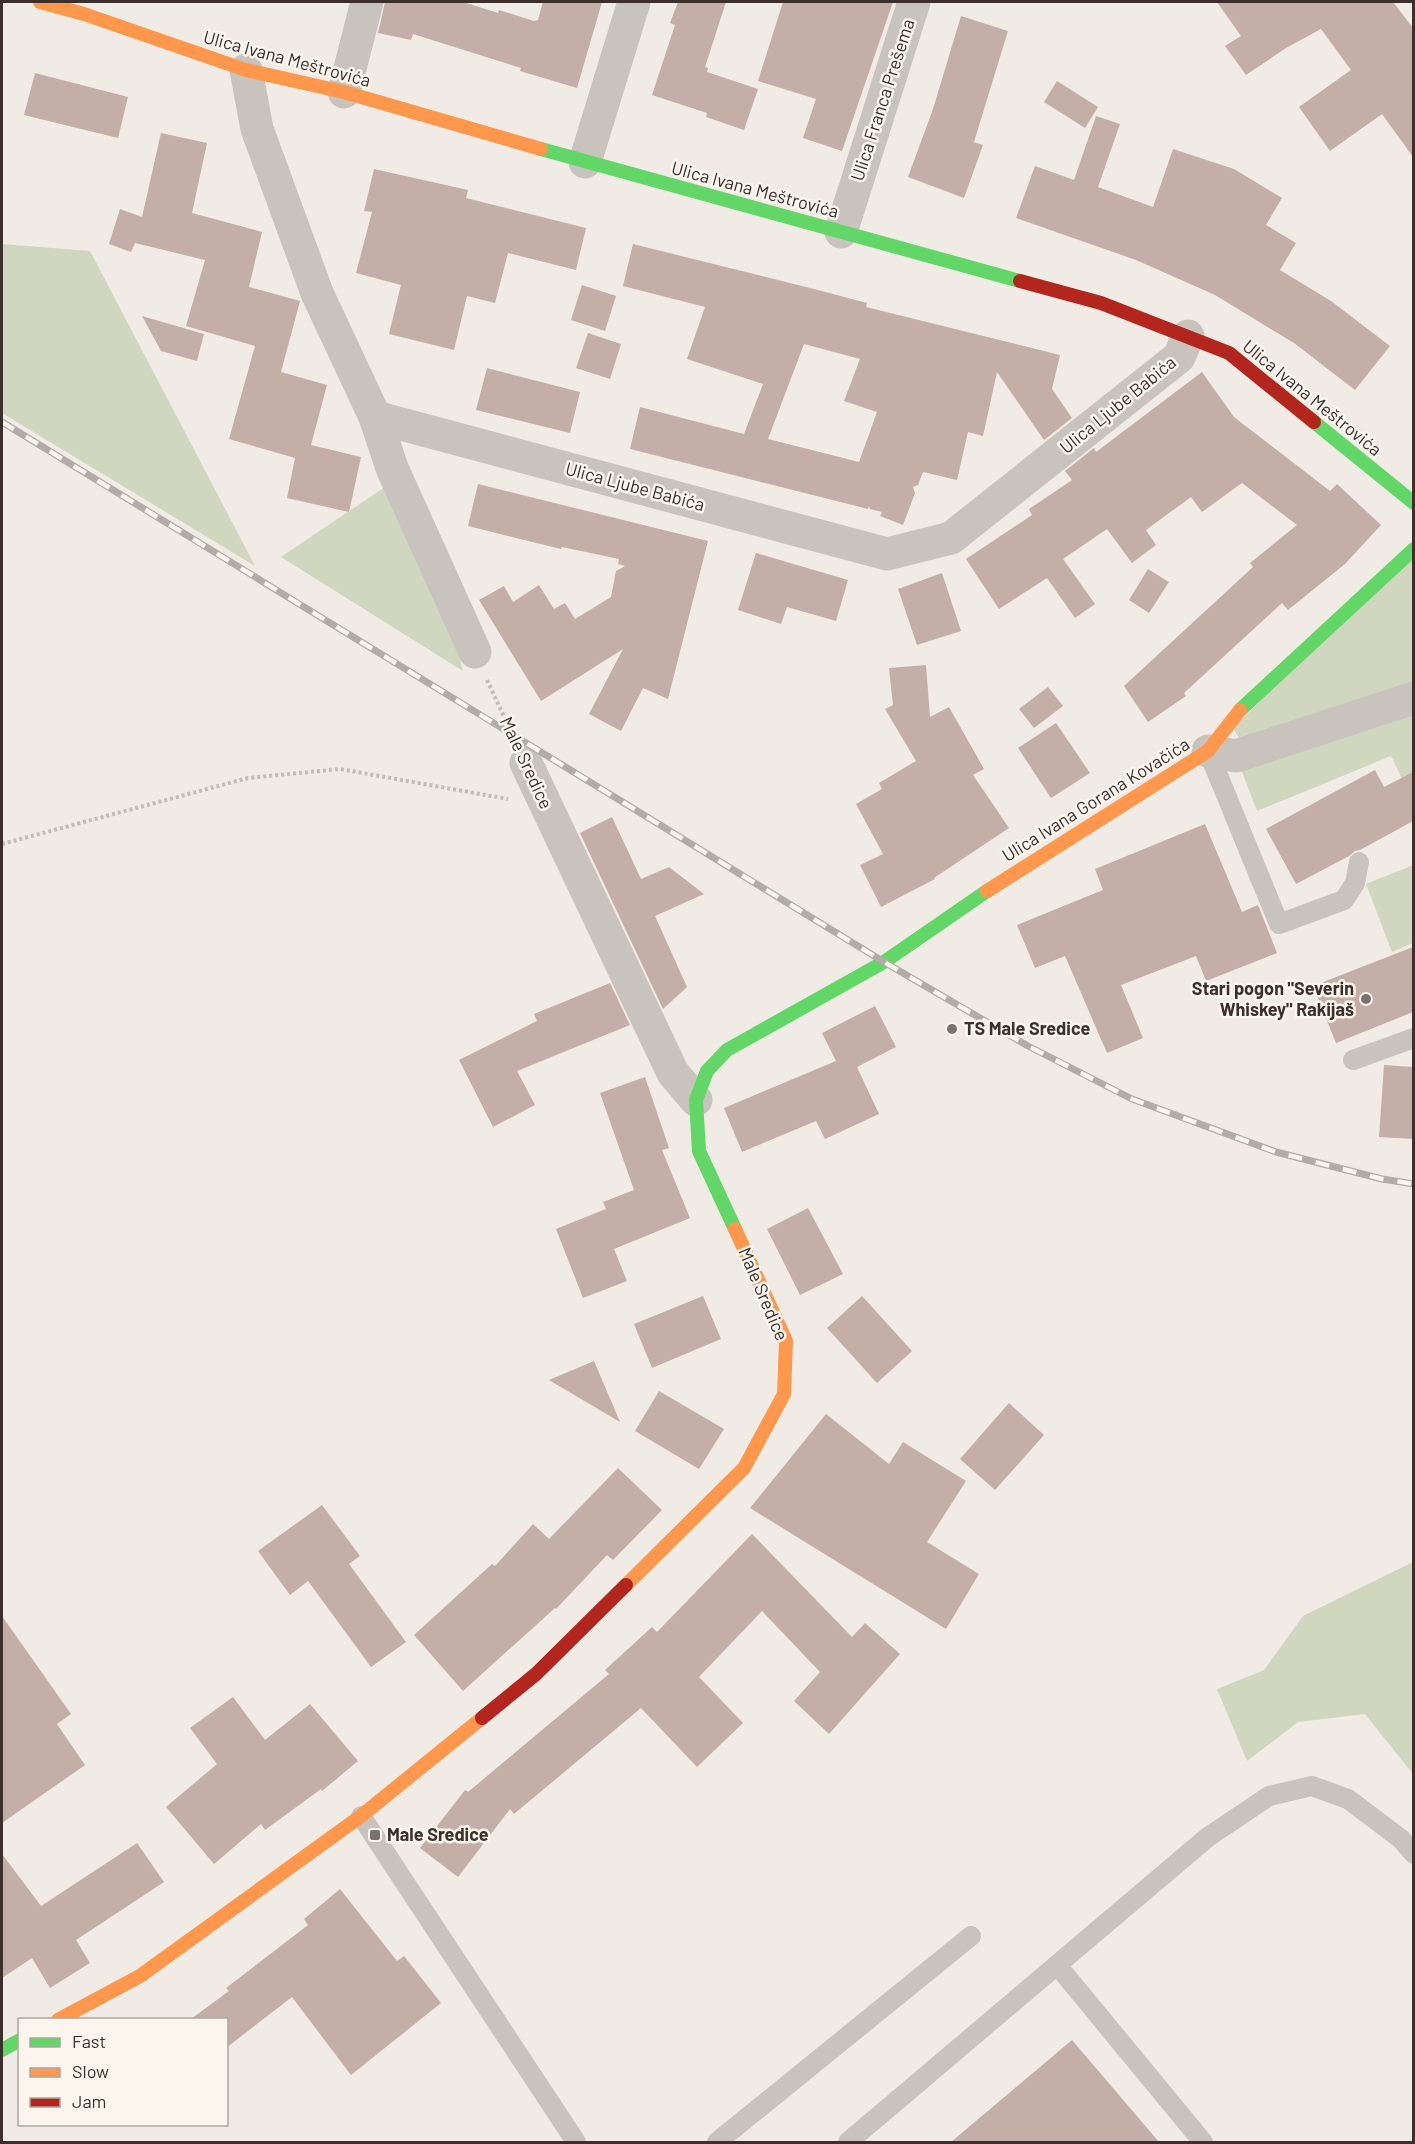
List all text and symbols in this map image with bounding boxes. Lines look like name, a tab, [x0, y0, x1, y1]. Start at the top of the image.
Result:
street label: Ulica Franca Prešema	[845, 16, 919, 183]
street label: Ulica Ivana Meštrovića	[201, 25, 373, 91]
street label: Ulica Ivana Meštrovića	[669, 156, 841, 222]
street label: Ulica Ivana Meštrovića	[1239, 334, 1387, 460]
street label: Ulica Ljube Babića	[1055, 351, 1180, 458]
street label: Ulica Ljube Babića	[563, 457, 707, 515]
street label: Male Sredice	[496, 713, 558, 812]
street label: Ulica Ivana Gorana Kovačića	[998, 732, 1193, 866]
place label: Stari pogon "Severin Whiskey" Rakijaš	[1192, 977, 1354, 1020]
marker: Stari pogon "Severin Whiskey" Rakijaš	[1359, 992, 1373, 1006]
place label: TS Male Sredice	[964, 1017, 1090, 1039]
marker: TS Male Sredice	[945, 1022, 959, 1036]
street label: Male Sredice	[734, 1244, 793, 1344]
place label: Male Sredice	[387, 1823, 489, 1845]
marker: Male Sredice	[368, 1828, 382, 1842]
legend	[18, 2018, 228, 2126]
text: Fast	[72, 2030, 106, 2052]
text: Slow	[72, 2060, 109, 2082]
text: Jam	[72, 2090, 106, 2112]

